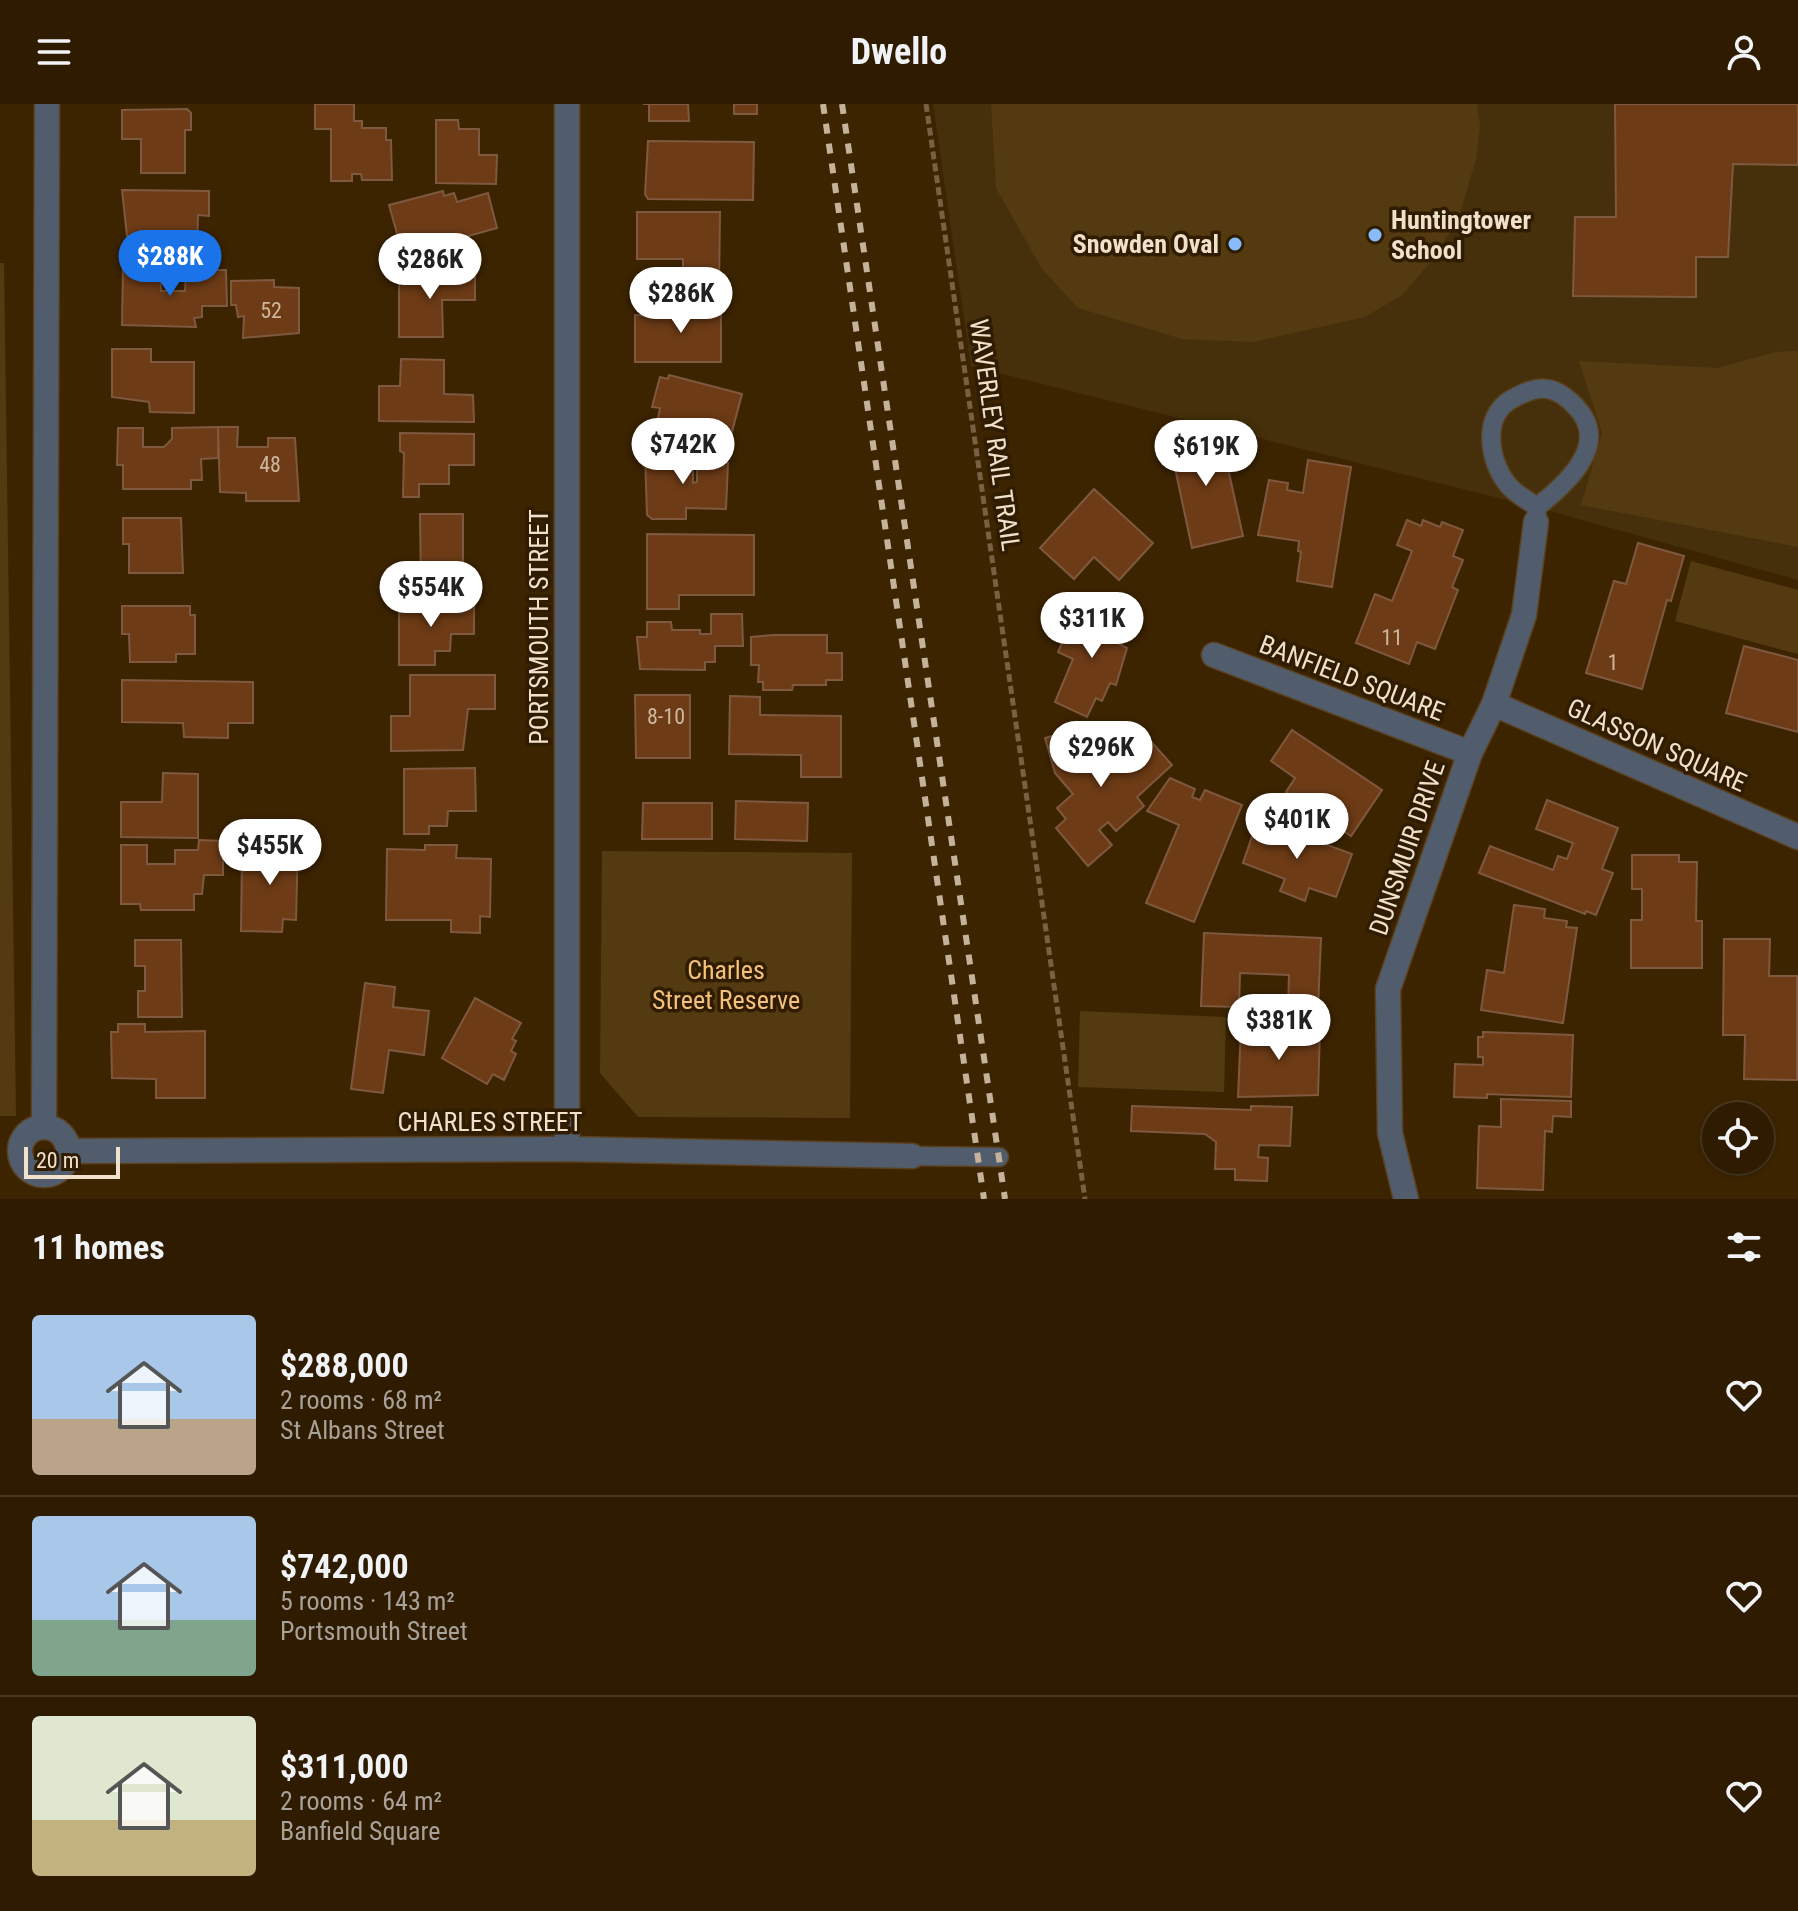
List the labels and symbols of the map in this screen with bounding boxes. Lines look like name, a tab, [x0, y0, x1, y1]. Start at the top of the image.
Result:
place label: Huntingtower School	[1391, 205, 1531, 265]
marker: Huntingtower School	[1366, 226, 1384, 244]
place label: Snowden Oval	[1073, 229, 1219, 259]
pin: $288K	[114, 230, 226, 298]
pin: $286K	[374, 233, 486, 301]
marker: Snowden Oval	[1226, 235, 1244, 253]
pin: $286K	[625, 267, 737, 335]
house number: 52	[260, 298, 282, 323]
street label: WAVERLEY RAIL TRAIL	[964, 317, 1026, 553]
pin: $742K	[627, 418, 739, 486]
pin: $619K	[1150, 420, 1262, 488]
house number: 48	[259, 452, 281, 477]
street label: PORTSMOUTH STREET	[524, 509, 554, 745]
pin: $554K	[375, 561, 487, 629]
pin: $311K	[1036, 592, 1148, 660]
house number: 11	[1381, 625, 1403, 650]
street label: BANFIELD SQUARE	[1255, 629, 1449, 727]
house number: 1	[1608, 650, 1618, 675]
street label: GLASSON SQUARE	[1563, 692, 1751, 798]
house number: 8-10	[647, 704, 685, 729]
pin: $296K	[1045, 721, 1157, 789]
street label: DUNSMUIR DRIVE	[1363, 757, 1451, 939]
pin: $401K	[1241, 793, 1353, 861]
pin: $455K	[214, 819, 326, 887]
park label: Charles Street Reserve	[652, 955, 800, 1015]
pin: $381K	[1223, 994, 1335, 1062]
street label: CHARLES STREET	[397, 1107, 583, 1137]
scale bar	[24, 1143, 120, 1179]

